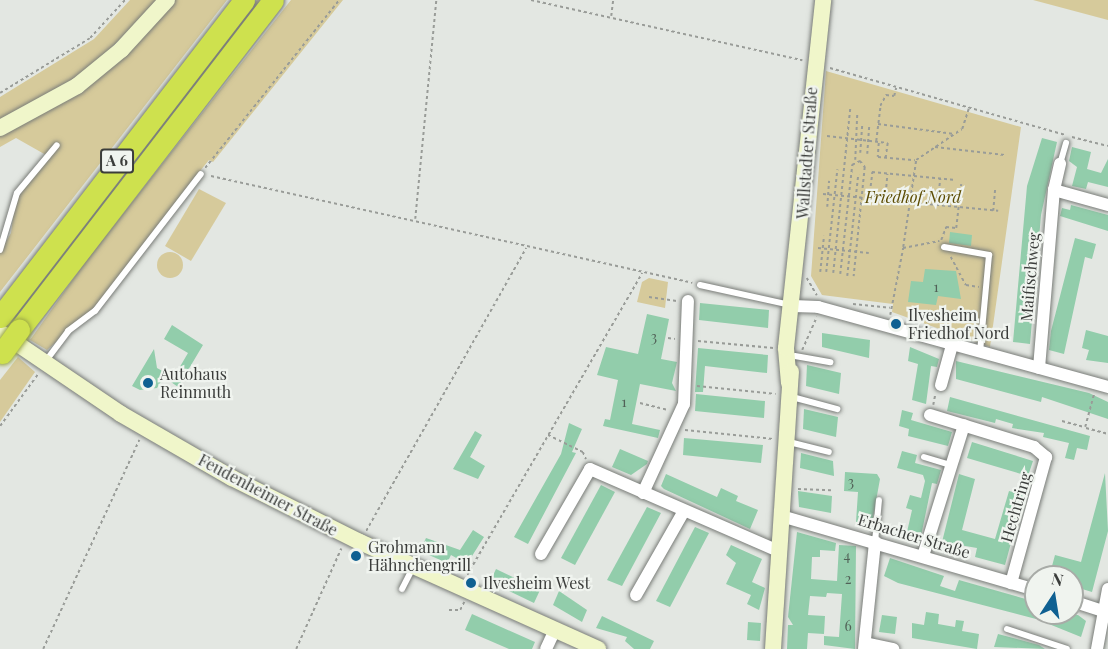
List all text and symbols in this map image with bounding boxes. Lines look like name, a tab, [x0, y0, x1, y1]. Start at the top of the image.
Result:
street label: Wallstadter Straße	[793, 86, 821, 220]
road number: A 6	[99, 149, 135, 173]
park label: Friedhof Nord	[865, 187, 961, 207]
street label: Maifischweg	[1017, 232, 1043, 322]
house number: 1	[933, 279, 939, 295]
place label: Ilvesheim Friedhof Nord	[908, 305, 1010, 343]
marker: Ilvesheim Friedhof Nord	[889, 317, 903, 331]
house number: 3	[651, 329, 657, 345]
place label: Autohaus Reinmuth	[160, 364, 231, 402]
marker: Autohaus Reinmuth	[141, 376, 155, 390]
house number: 1	[621, 394, 627, 410]
street label: Feudenheimer Straße	[195, 450, 341, 540]
street label: Hechtring	[997, 470, 1035, 544]
house number: 3	[848, 474, 854, 490]
street label: Erbacher Straße	[855, 510, 973, 562]
place label: Grohmann Hähnchengrill	[368, 537, 471, 575]
house number: 4	[844, 548, 850, 564]
marker: Grohmann Hähnchengrill	[349, 549, 363, 563]
north arrow	[1024, 565, 1084, 625]
text: N	[1050, 567, 1065, 590]
house number: 2	[845, 571, 851, 587]
place label: Ilvesheim West	[483, 573, 591, 593]
marker: Ilvesheim West	[464, 576, 478, 590]
house number: 6	[844, 618, 852, 634]

